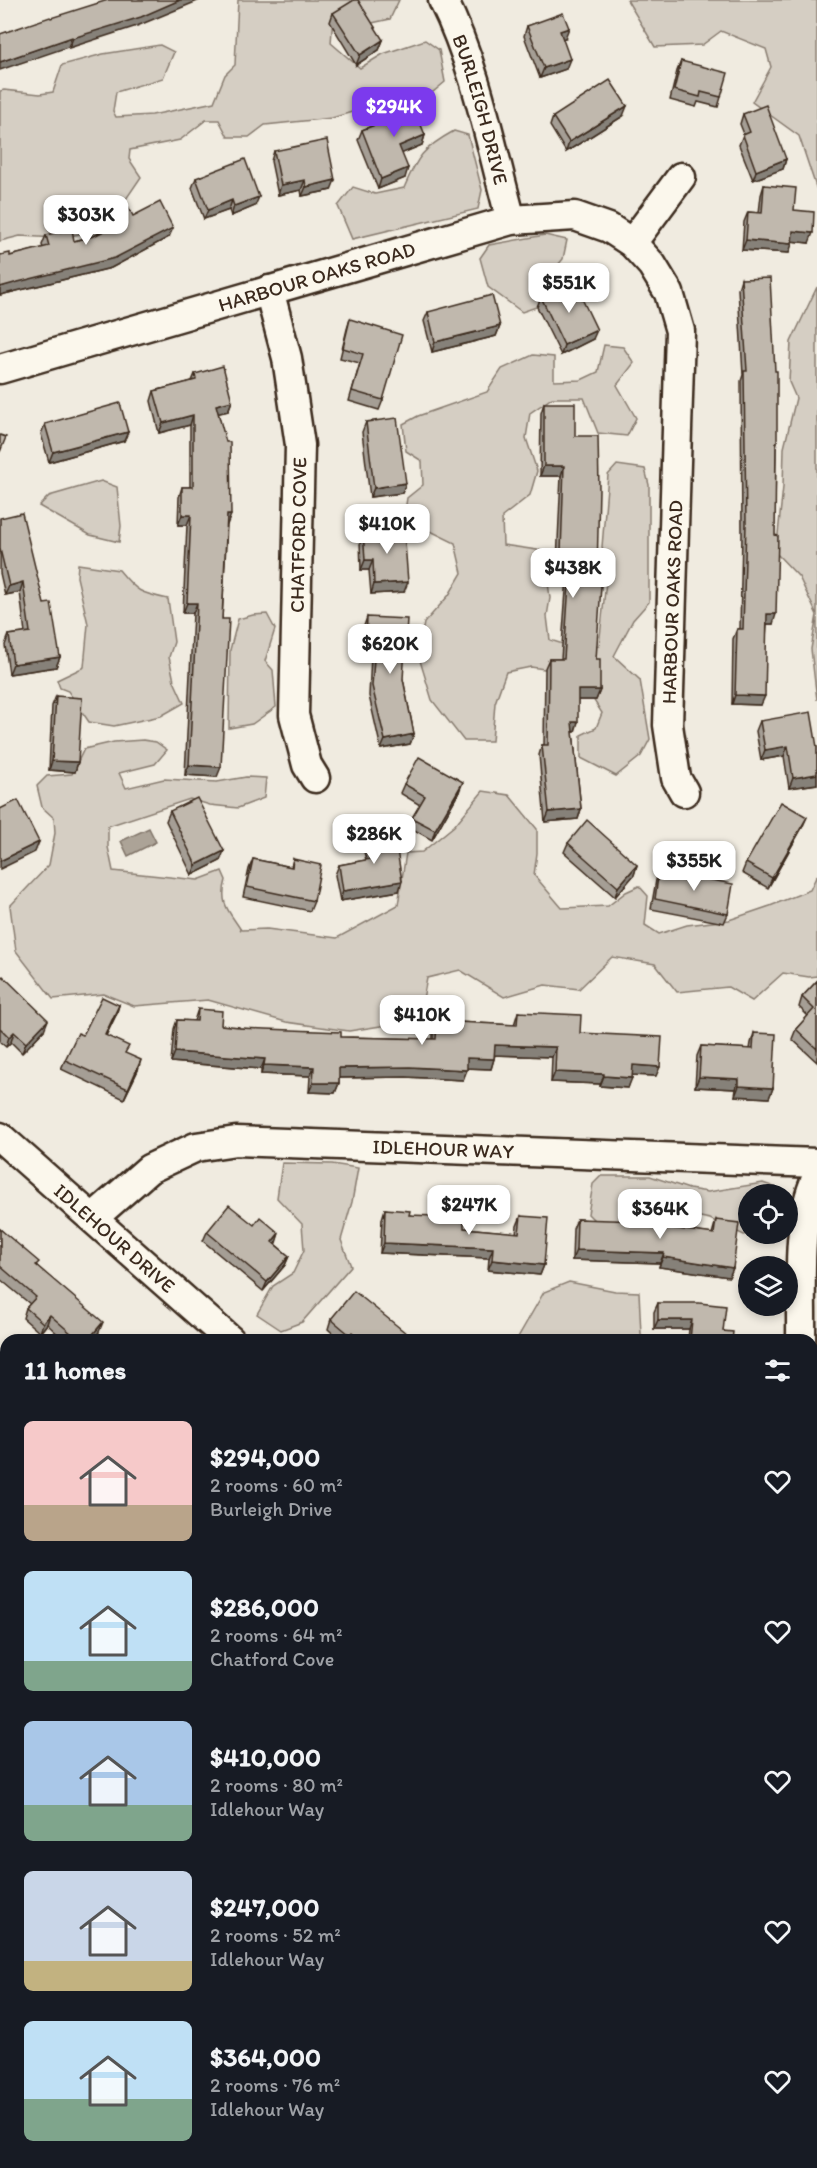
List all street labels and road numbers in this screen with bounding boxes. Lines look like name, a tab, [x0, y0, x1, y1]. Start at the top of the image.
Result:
street label: BURLEIGH DRIVE	[447, 31, 513, 187]
street label: HARBOUR OAKS ROAD	[215, 237, 418, 317]
street label: CHATFORD COVE	[285, 457, 311, 613]
street label: HARBOUR OAKS ROAD	[656, 500, 688, 704]
street label: IDLEHOUR WAY	[372, 1134, 515, 1164]
street label: IDLEHOUR DRIVE	[49, 1179, 180, 1298]

